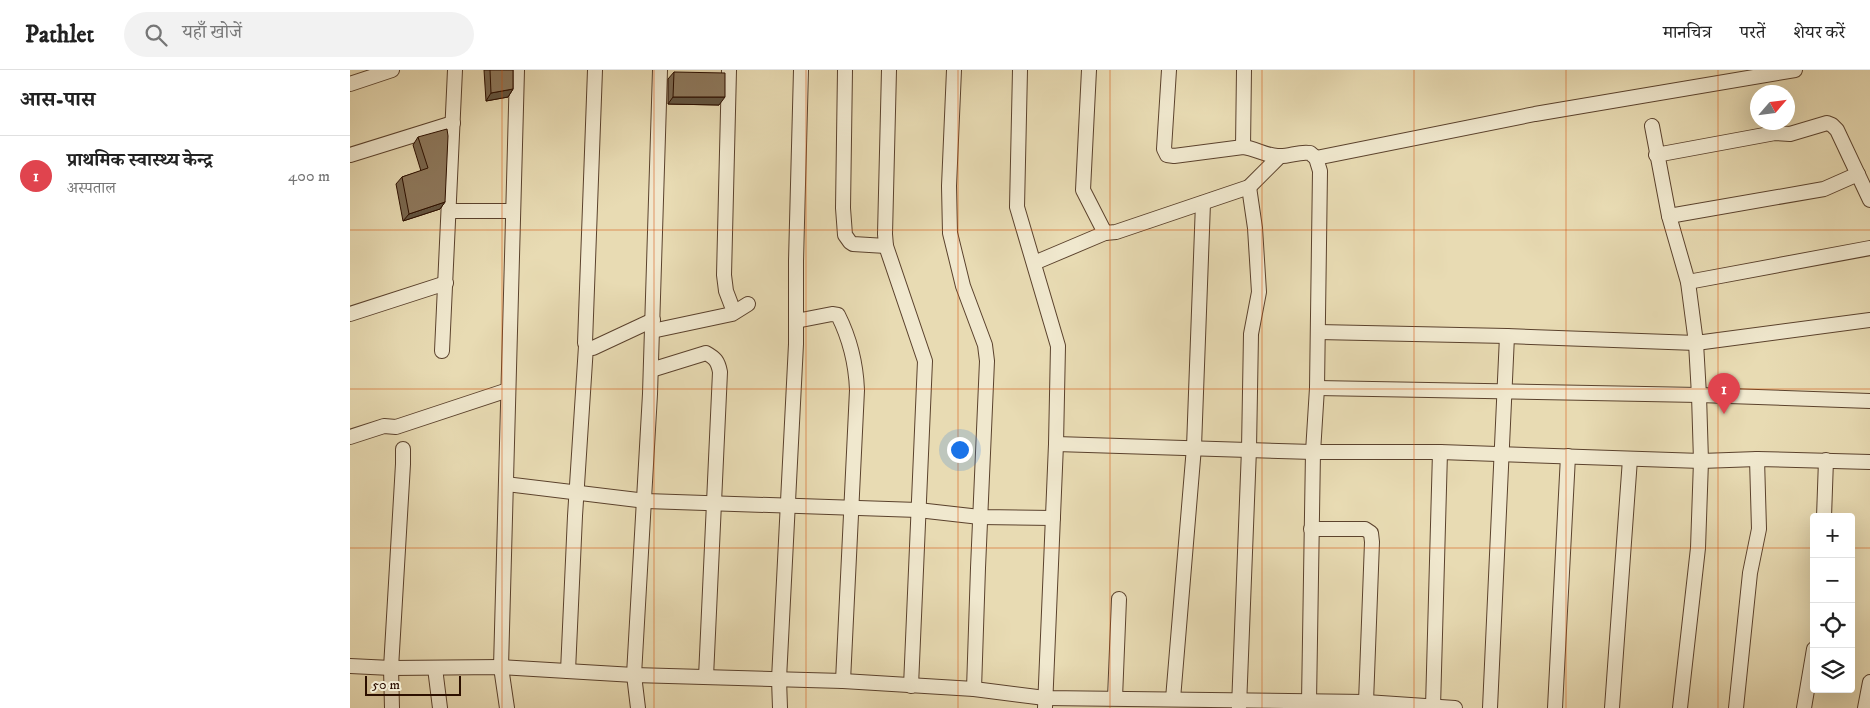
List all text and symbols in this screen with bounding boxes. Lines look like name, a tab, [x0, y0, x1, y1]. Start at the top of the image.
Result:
search box	[124, 12, 474, 57]
text: Pathlet	[25, 20, 94, 50]
icon: search	[142, 21, 170, 49]
text: यहाँ खोजें	[182, 21, 242, 44]
text: मानचित्र	[1663, 22, 1712, 44]
text: परतें	[1740, 22, 1765, 44]
text: शेयर करें	[1793, 22, 1845, 44]
north arrow	[1750, 85, 1795, 130]
text: आस-पास	[20, 87, 95, 113]
text: प्राथमिक स्वास्थ्य केन्द्र	[67, 149, 212, 172]
text: 1	[33, 166, 39, 186]
text: 400 m	[288, 166, 330, 186]
text: अस्पताल	[67, 178, 116, 198]
pin: 1	[1708, 373, 1740, 414]
your location	[947, 437, 973, 463]
map controls	[1810, 513, 1855, 693]
button: +	[1810, 513, 1855, 558]
button: −	[1810, 558, 1855, 603]
button: locate	[1810, 603, 1855, 648]
button: layers	[1810, 648, 1855, 693]
scale bar	[365, 673, 461, 696]
text: 50 m	[372, 676, 400, 694]

